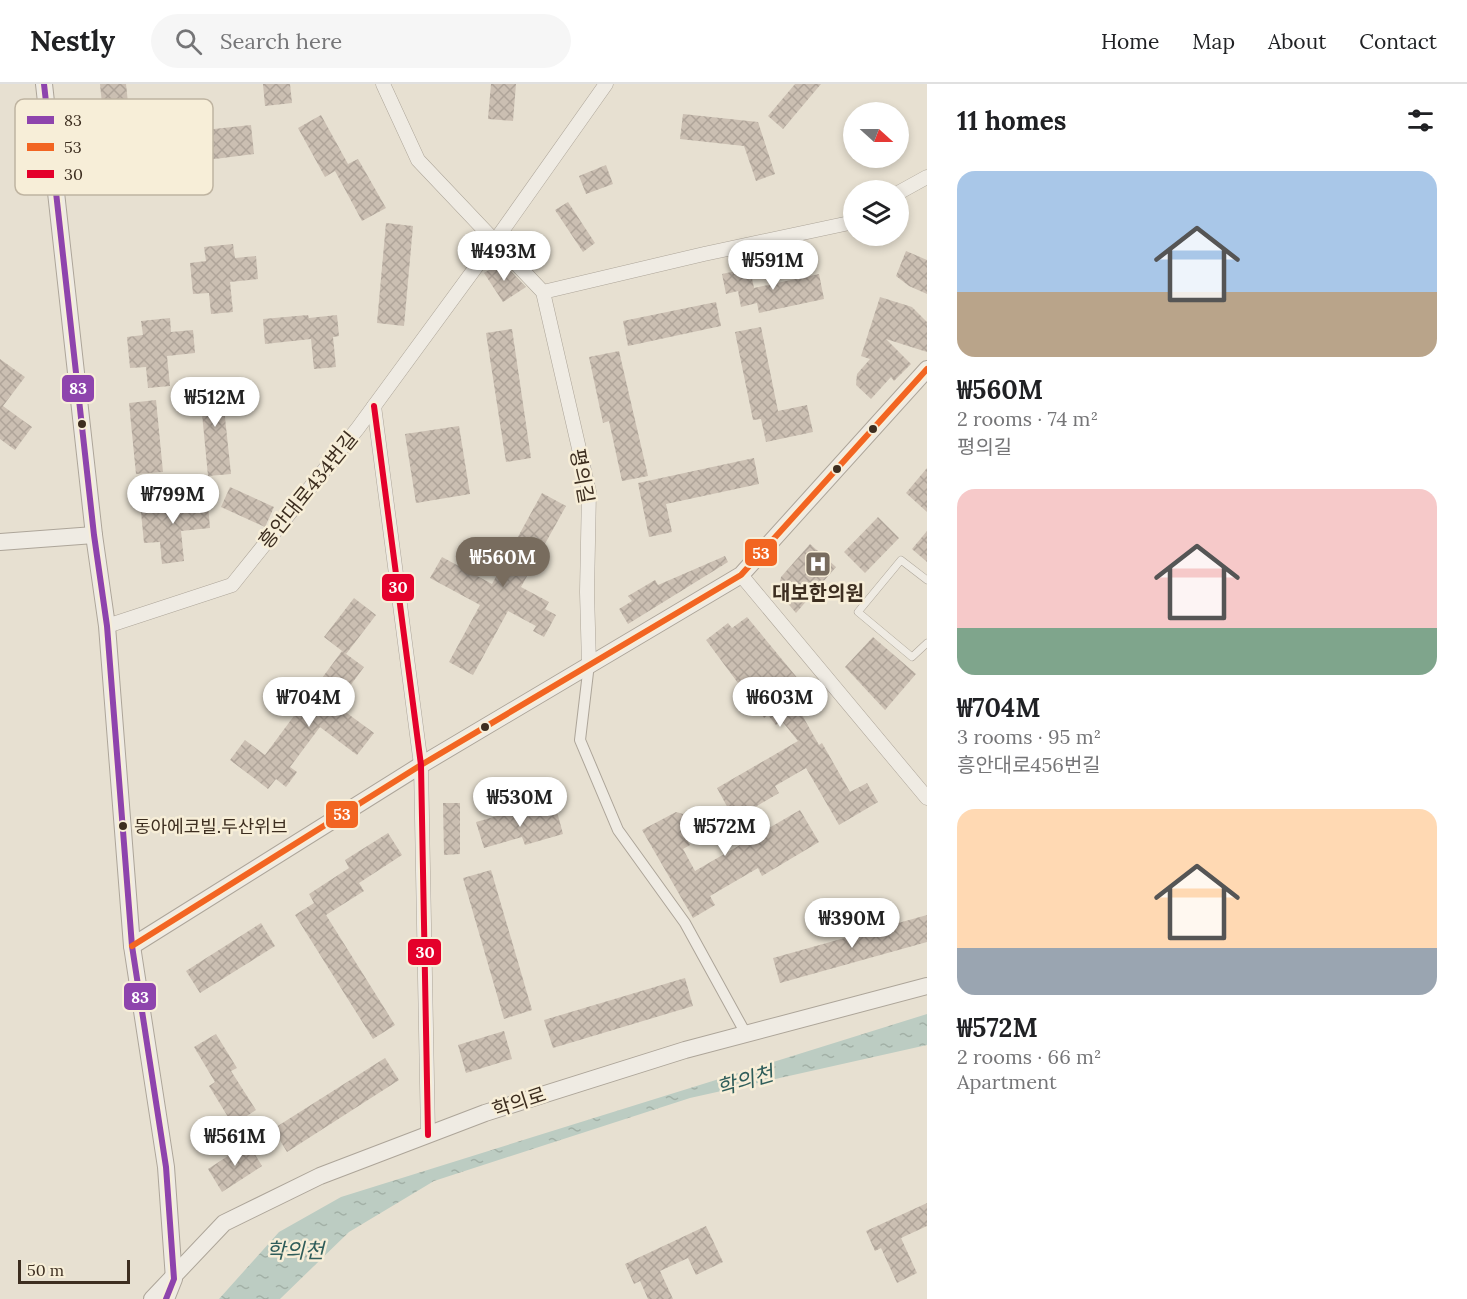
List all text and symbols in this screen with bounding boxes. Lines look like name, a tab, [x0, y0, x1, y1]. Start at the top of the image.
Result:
search box	[151, 14, 571, 68]
text: Nestly	[30, 23, 115, 59]
icon: search	[172, 25, 205, 58]
text: Search here	[220, 27, 342, 55]
text: Home	[1101, 28, 1159, 55]
text: Map	[1192, 28, 1235, 55]
text: About	[1268, 28, 1326, 55]
text: Contact	[1359, 28, 1437, 55]
legend	[15, 99, 213, 195]
north arrow	[843, 102, 909, 168]
map controls	[843, 102, 909, 246]
text: 11 homes	[957, 104, 1066, 137]
icon: filters	[1404, 104, 1437, 137]
text: 83	[64, 110, 82, 130]
text: 53	[64, 137, 82, 157]
text: 30	[64, 164, 83, 184]
button: layers	[843, 180, 909, 246]
icon: home	[1143, 210, 1251, 318]
pin: ₩493M	[462, 231, 546, 282]
text: ₩493M	[472, 238, 536, 263]
pin: ₩591M	[731, 240, 815, 291]
text: ₩591M	[742, 247, 804, 272]
text: ₩560M	[957, 373, 1043, 406]
line badge: 83	[61, 374, 95, 403]
pin: ₩512M	[173, 377, 257, 428]
text: 83	[69, 378, 87, 398]
text: ₩512M	[185, 384, 245, 409]
text: 2 rooms · 74 m²	[957, 406, 1098, 431]
unlabelled marker	[76, 418, 88, 430]
unlabelled marker	[867, 423, 879, 435]
street label: 흥안대로434번길	[253, 426, 362, 553]
text: 평의길	[957, 434, 1012, 459]
street label: 평의길	[565, 447, 600, 505]
unlabelled marker	[831, 463, 843, 475]
pin: ₩799M	[131, 474, 215, 525]
text: ₩799M	[141, 481, 205, 506]
icon: home	[1143, 528, 1251, 636]
pin: ₩560M	[461, 537, 545, 588]
line badge: 53	[744, 538, 778, 567]
text: 53	[752, 543, 770, 563]
text: ₩560M	[470, 544, 536, 569]
hospital icon: 대보한의원	[803, 549, 833, 579]
line badge: 30	[381, 573, 415, 602]
text: 30	[388, 577, 408, 597]
place label: 대보한의원	[772, 580, 864, 605]
pin: ₩704M	[267, 677, 351, 728]
pin: ₩603M	[738, 677, 822, 728]
text: ₩704M	[277, 684, 341, 709]
text: ₩603M	[747, 684, 813, 709]
text: ₩704M	[957, 691, 1041, 724]
unlabelled marker	[479, 721, 491, 733]
text: 3 rooms · 95 m²	[957, 724, 1101, 749]
text: 흥안대로456번길	[957, 752, 1101, 777]
pin: ₩530M	[478, 777, 562, 828]
text: ₩530M	[487, 784, 553, 809]
line badge: 53	[325, 800, 359, 829]
text: 53	[333, 804, 351, 824]
pin: ₩572M	[683, 806, 767, 857]
text: ₩572M	[694, 813, 756, 838]
place label: 동아에코빌.두산위브	[134, 815, 287, 838]
marker: 동아에코빌.두산위브	[117, 820, 129, 832]
icon: home	[1143, 848, 1251, 956]
pin: ₩390M	[810, 898, 894, 949]
text: ₩390M	[819, 905, 885, 930]
line badge: 30	[407, 938, 442, 966]
text: 30	[415, 942, 435, 962]
line badge: 83	[123, 982, 157, 1011]
text: 83	[131, 987, 149, 1007]
text: ₩572M	[957, 1011, 1038, 1044]
text: 2 rooms · 66 m²	[957, 1044, 1102, 1069]
water label: 학의천	[713, 1059, 779, 1101]
text: Apartment	[957, 1069, 1057, 1094]
street label: 학의로	[489, 1081, 549, 1122]
pin: ₩561M	[193, 1116, 277, 1167]
text: ₩561M	[204, 1123, 266, 1148]
water label: 학의천	[266, 1237, 327, 1264]
scale bar	[18, 1257, 130, 1284]
text: 50 m	[27, 1260, 64, 1280]

